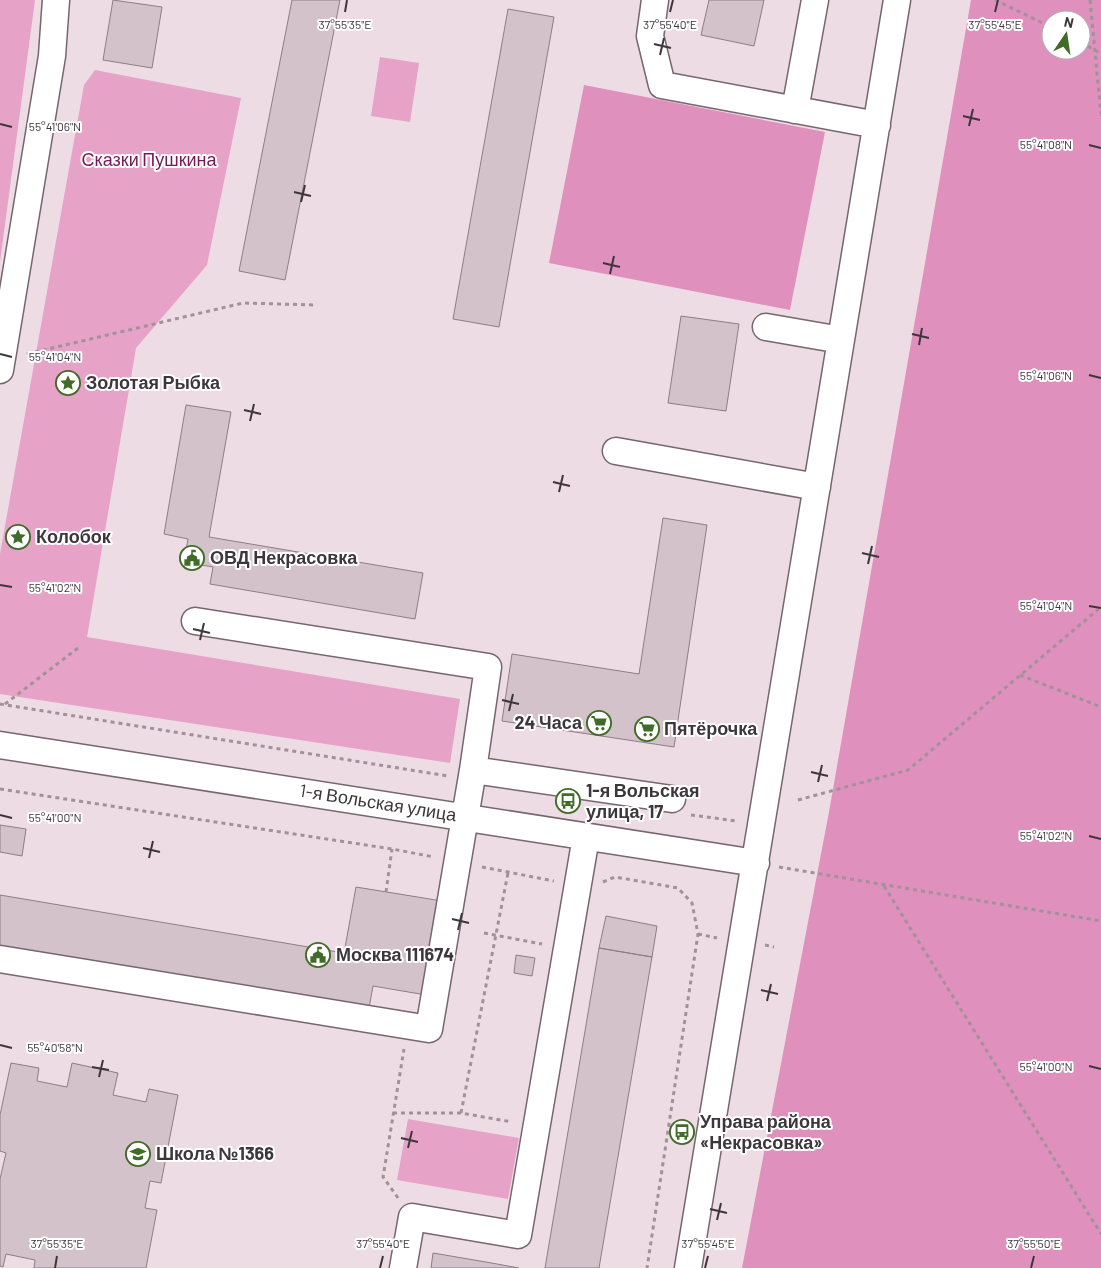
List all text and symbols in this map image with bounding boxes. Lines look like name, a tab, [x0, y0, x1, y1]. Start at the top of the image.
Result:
north arrow	[1041, 10, 1091, 60]
text: N	[1063, 13, 1075, 31]
text: 37°55'35"E	[318, 17, 372, 31]
text: 37°55'40"E	[643, 17, 697, 31]
text: 37°55'45"E	[968, 17, 1022, 31]
text: 55°41'06"N	[29, 119, 81, 133]
text: 55°41'08"N	[1020, 137, 1072, 151]
park label: Сказки Пушкина	[81, 148, 218, 170]
text: 55°41'04"N	[29, 349, 81, 363]
text: 55°41'06"N	[1020, 368, 1072, 382]
place icon: Золотая Рыбка	[55, 370, 81, 396]
place label: Золотая Рыбка	[86, 371, 221, 393]
place icon: Колобок	[5, 524, 31, 550]
place label: Колобок	[36, 525, 112, 547]
public building icon: ОВД Некрасовка	[179, 545, 205, 571]
place label: ОВД Некрасовка	[210, 546, 358, 568]
text: 55°41'02"N	[29, 580, 81, 594]
text: 55°41'04"N	[1020, 598, 1072, 612]
supermarket icon: 24 Часа	[586, 710, 612, 736]
place label: 24 Часа	[515, 711, 583, 733]
supermarket icon: Пятёрочка	[634, 716, 660, 742]
place label: Пятёрочка	[664, 717, 758, 739]
street label: 1-я Вольская улица	[298, 779, 459, 825]
place label: 1-я Вольская улица, 17	[586, 779, 699, 822]
bus stop icon: 1-я Вольская улица, 17	[555, 788, 581, 814]
text: 55°41'00"N	[28, 810, 82, 824]
text: 55°41'02"N	[1020, 828, 1072, 842]
public building icon: Москва 111674	[305, 942, 331, 968]
place label: Москва 111674	[336, 943, 454, 965]
text: 55°40'58"N	[27, 1040, 83, 1054]
text: 55°41'00"N	[1019, 1059, 1073, 1073]
place label: Управа района «Некрасовка»	[700, 1110, 832, 1153]
bus stop icon: Управа района «Некрасовка»	[669, 1119, 695, 1145]
school or university icon: Школа №1366	[125, 1141, 151, 1167]
place label: Школа №1366	[156, 1142, 274, 1164]
text: 37°55'35"E	[30, 1236, 84, 1250]
text: 37°55'40"E	[356, 1236, 410, 1250]
text: 37°55'45"E	[681, 1236, 735, 1250]
text: 37°55'50"E	[1007, 1236, 1061, 1250]

